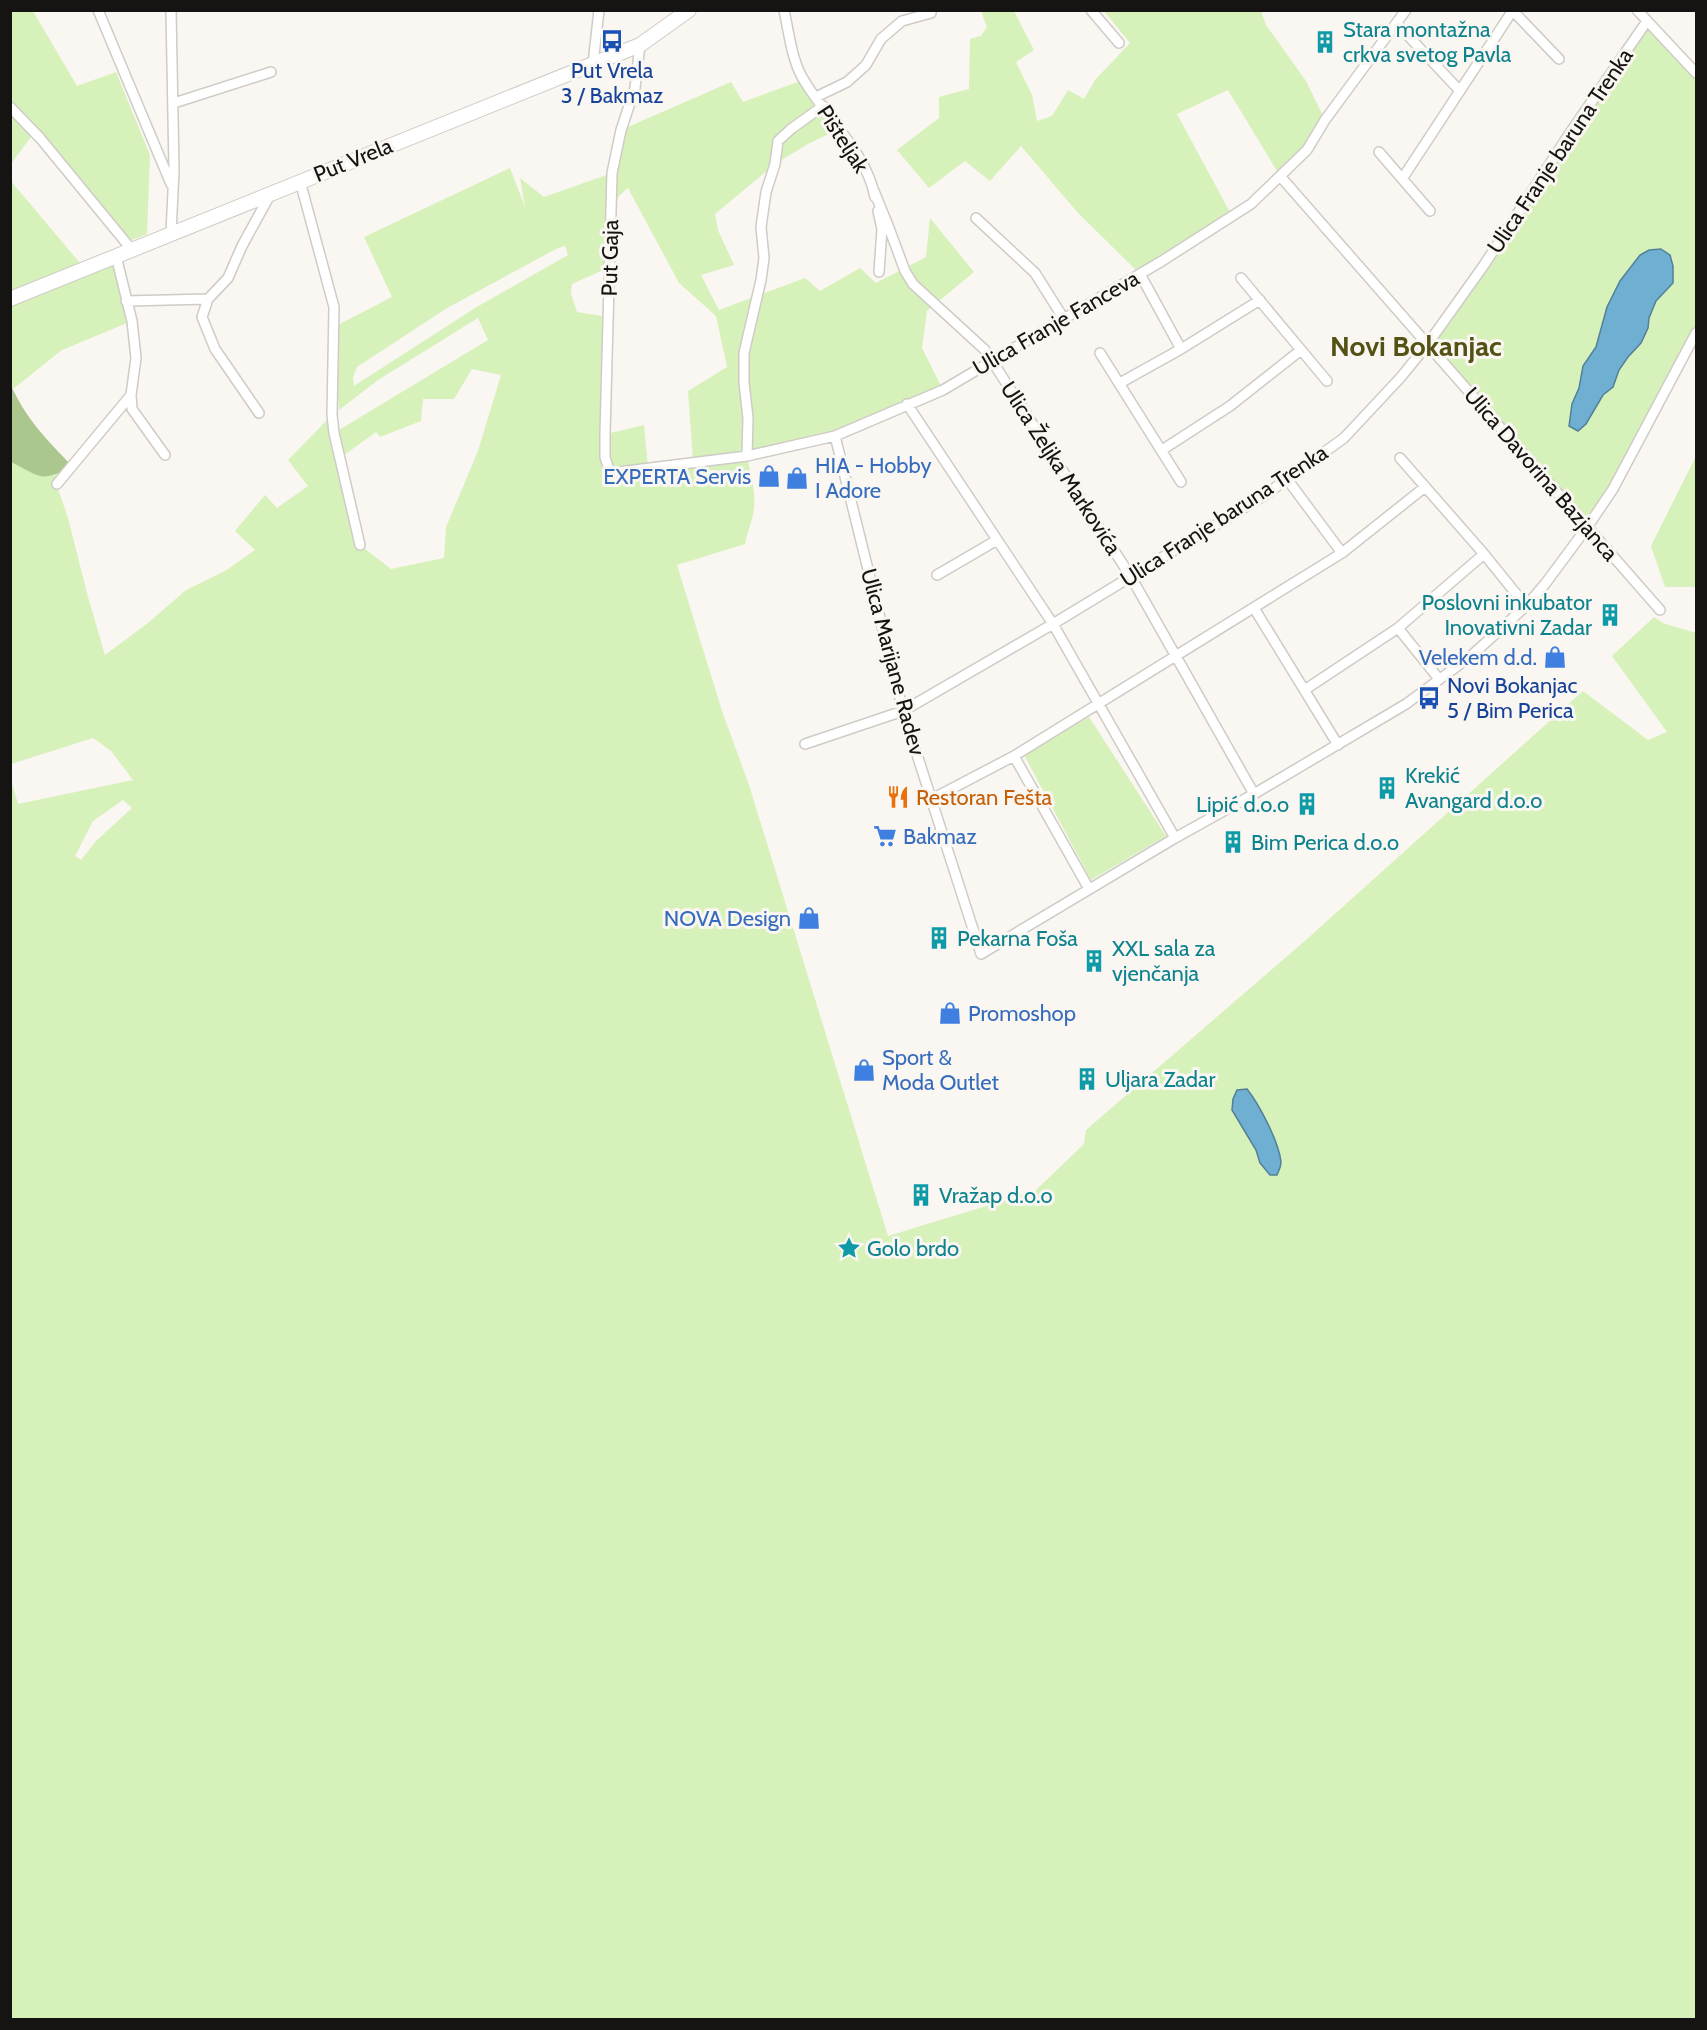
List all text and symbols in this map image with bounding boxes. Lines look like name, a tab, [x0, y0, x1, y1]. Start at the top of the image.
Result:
place label: Stara montažna crkva svetog Pavla	[1343, 16, 1512, 68]
bus stop icon: Put Vrela 3 / Bakmaz	[599, 28, 625, 54]
building icon: Stara montažna crkva svetog Pavla	[1312, 29, 1338, 55]
street label: Ulica Franje baruna Trenka	[1481, 43, 1639, 259]
place label: Put Vrela 3 / Bakmaz	[561, 57, 663, 109]
street label: Pišteljak	[811, 100, 875, 178]
street label: Put Vrela	[310, 132, 397, 188]
street label: Put Gaja	[596, 219, 624, 297]
street label: Ulica Franje Fanceva	[968, 264, 1144, 382]
district label: Novi Bokanjac	[1330, 329, 1502, 363]
street label: Ulica Željka Markovića	[995, 376, 1127, 560]
street label: Ulica Davorina Bazjanca	[1458, 382, 1624, 567]
street label: Ulica Franje baruna Trenka	[1115, 439, 1333, 593]
place label: HIA - Hobby I Adore	[815, 452, 932, 504]
place label: EXPERTA Servis	[603, 463, 751, 490]
shop icon: EXPERTA Servis	[756, 463, 782, 489]
shop icon: HIA - Hobby I Adore	[784, 465, 810, 491]
street label: Ulica Marijane Radev	[855, 565, 931, 759]
place label: Poslovni inkubator Inovativni Zadar	[1422, 589, 1592, 641]
building icon: Poslovni inkubator Inovativni Zadar	[1597, 602, 1623, 628]
place label: Velekem d.d.	[1419, 644, 1537, 671]
shop icon: Velekem d.d.	[1542, 644, 1568, 670]
place label: Novi Bokanjac 5 / Bim Perica	[1447, 672, 1578, 724]
bus stop icon: Novi Bokanjac 5 / Bim Perica	[1416, 685, 1442, 711]
place label: Krekić Avangard d.o.o	[1405, 762, 1542, 814]
building icon: Krekić Avangard d.o.o	[1374, 775, 1400, 801]
restaurant icon: Restoran Fešta	[885, 784, 911, 810]
place label: Restoran Fešta	[916, 784, 1053, 811]
place label: Lipić d.o.o	[1196, 791, 1289, 818]
building icon: Lipić d.o.o	[1294, 791, 1320, 817]
supermarket icon: Bakmaz	[872, 823, 898, 849]
place label: Bakmaz	[903, 823, 977, 850]
building icon: Bim Perica d.o.o	[1220, 829, 1246, 855]
place label: Bim Perica d.o.o	[1251, 829, 1399, 856]
place label: NOVA Design	[664, 905, 791, 932]
shop icon: NOVA Design	[796, 905, 822, 931]
building icon: Pekarna Foša	[926, 925, 952, 951]
place label: Pekarna Foša	[957, 925, 1078, 952]
place label: XXL sala za vjenčanja	[1112, 935, 1216, 987]
building icon: XXL sala za vjenčanja	[1081, 948, 1107, 974]
shop icon: Promoshop	[937, 1000, 963, 1026]
place label: Promoshop	[968, 1000, 1076, 1027]
place label: Sport & Moda Outlet	[882, 1044, 1000, 1096]
shop icon: Sport & Moda Outlet	[851, 1057, 877, 1083]
building icon: Uljara Zadar	[1074, 1066, 1100, 1092]
place label: Uljara Zadar	[1105, 1066, 1216, 1093]
building icon: Vražap d.o.o	[908, 1182, 934, 1208]
place label: Vražap d.o.o	[939, 1182, 1053, 1209]
place icon: Golo brdo	[836, 1235, 862, 1261]
place label: Golo brdo	[867, 1235, 959, 1262]

